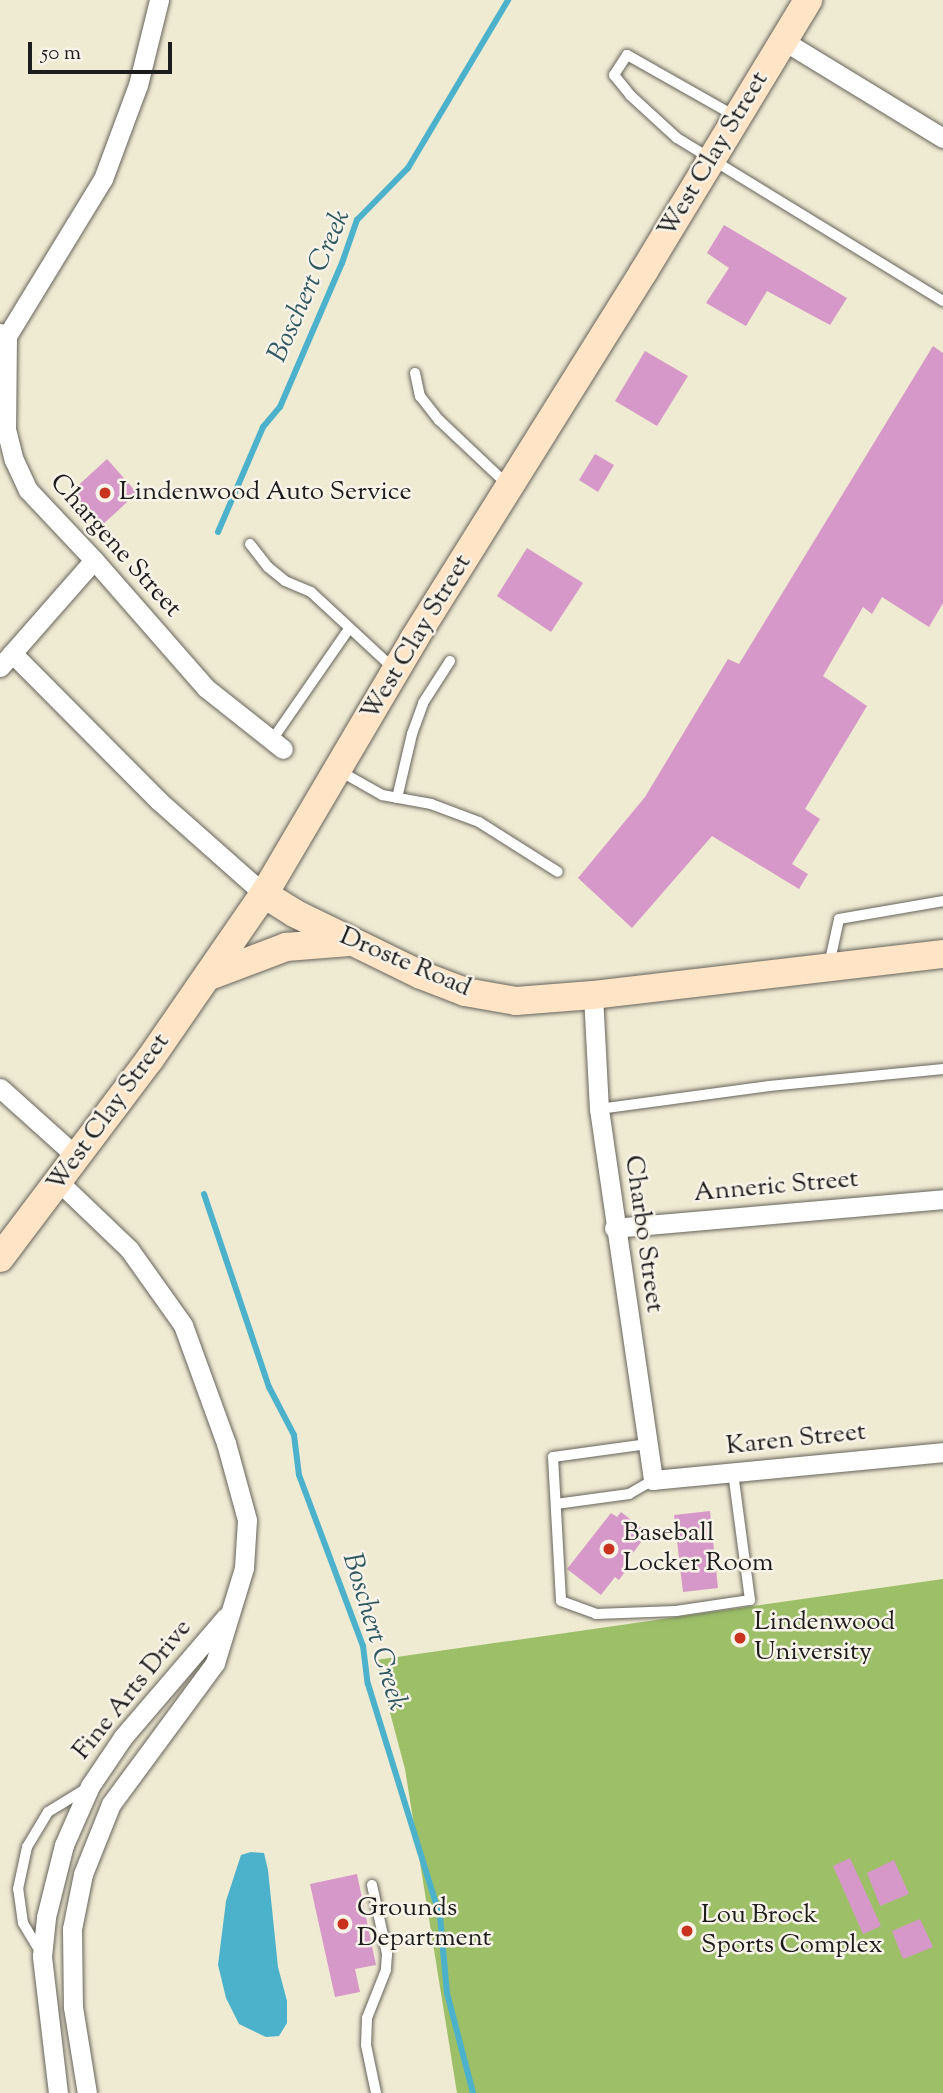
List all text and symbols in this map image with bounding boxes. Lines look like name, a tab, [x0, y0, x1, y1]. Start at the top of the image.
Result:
scale bar	[32, 28, 175, 72]
text: 50 m	[41, 39, 81, 69]
street label: West Clay Street	[652, 66, 776, 244]
water label: Boschert Creek	[261, 205, 359, 367]
street label: Chargene Street	[42, 468, 188, 624]
place label: Lindenwood Auto Service	[119, 477, 412, 509]
marker: Lindenwood Auto Service	[97, 485, 113, 501]
street label: West Clay Street	[355, 549, 479, 727]
street label: Droste Road	[335, 921, 475, 1005]
street label: West Clay Street	[41, 1028, 177, 1198]
street label: Charbo Street	[617, 1153, 669, 1315]
street label: Anneric Street	[692, 1164, 860, 1210]
street label: Karen Street	[725, 1417, 867, 1463]
place label: Baseball Locker Room	[623, 1518, 773, 1580]
marker: Baseball Locker Room	[601, 1541, 617, 1557]
water label: Boschert Creek	[334, 1549, 414, 1715]
place label: Lindenwood University	[754, 1607, 895, 1668]
street label: Fine Arts Drive	[67, 1613, 199, 1767]
marker: Lindenwood University	[732, 1630, 748, 1646]
place label: Grounds Department	[357, 1893, 491, 1954]
place label: Lou Brock Sports Complex	[701, 1900, 883, 1962]
marker: Grounds Department	[335, 1916, 351, 1932]
marker: Lou Brock Sports Complex	[679, 1923, 695, 1939]

